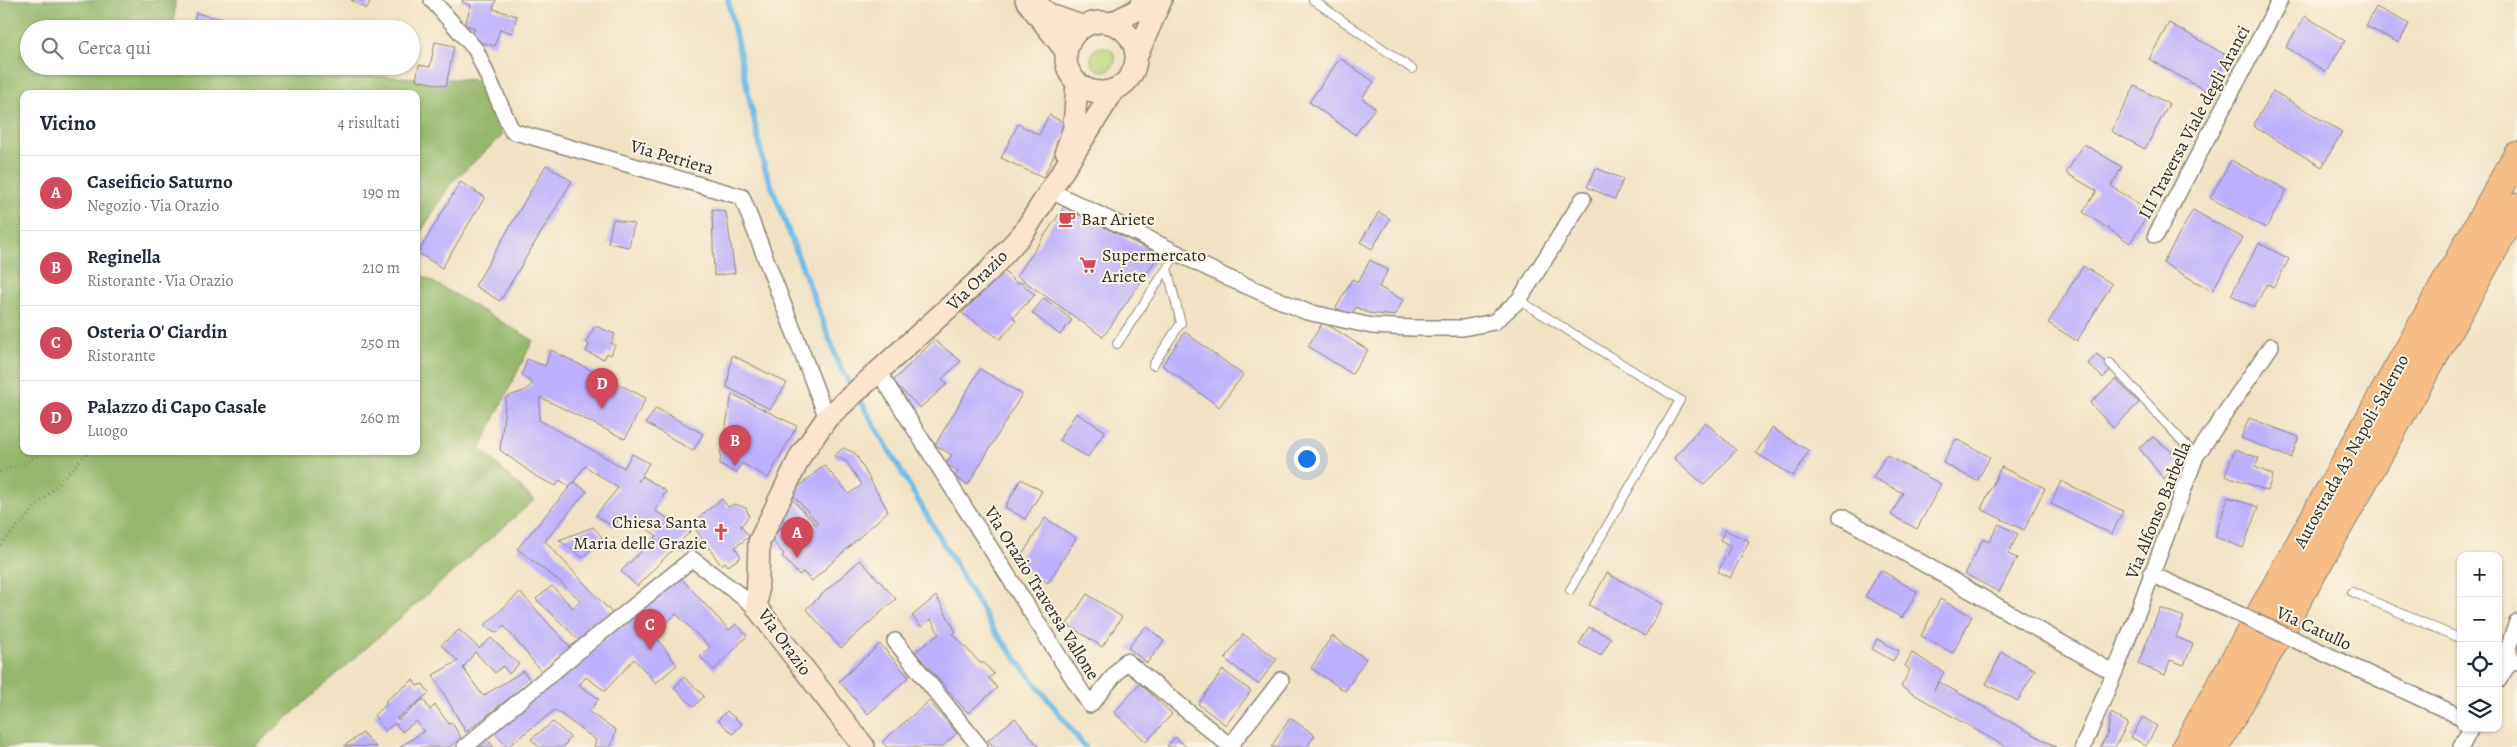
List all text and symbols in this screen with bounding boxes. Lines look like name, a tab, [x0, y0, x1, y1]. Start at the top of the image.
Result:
search box	[20, 20, 420, 75]
street label: III Traversa Viale degli Aranci	[2133, 21, 2255, 223]
icon: search	[38, 34, 66, 62]
text: Cerca qui	[78, 35, 151, 61]
text: Vicino	[40, 109, 96, 137]
text: 4 risultati	[337, 112, 400, 134]
street label: Via Petriera	[627, 133, 717, 180]
text: Caseificio Saturno	[87, 169, 233, 195]
text: A	[51, 182, 61, 204]
text: 190 m	[362, 182, 400, 204]
text: Negozio · Via Orazio	[87, 195, 219, 217]
place label: Bar Ariete	[1081, 207, 1155, 231]
cafe icon: Bar Ariete	[1057, 209, 1077, 229]
place label: Supermercato Ariete	[1101, 243, 1206, 288]
text: Reginella	[87, 244, 161, 270]
street label: Via Orazio	[941, 244, 1013, 316]
supermarket icon: Supermercato Ariete	[1078, 255, 1098, 275]
text: B	[51, 257, 61, 279]
text: 210 m	[362, 257, 400, 279]
text: Ristorante · Via Orazio	[87, 270, 234, 292]
text: Osteria O' Ciardin	[87, 319, 227, 345]
text: C	[51, 332, 61, 354]
text: 250 m	[361, 332, 400, 354]
text: Ristorante	[87, 345, 155, 367]
street label: Autostrada A3 Napoli-Salerno	[2287, 350, 2414, 553]
pin: D	[586, 368, 618, 409]
text: Palazzo di Capo Casale	[87, 394, 266, 420]
text: D	[50, 407, 62, 429]
text: 260 m	[360, 407, 400, 429]
text: Luogo	[87, 420, 128, 442]
pin: B	[719, 425, 751, 466]
street label: Via Alfonso Barbella	[2119, 437, 2197, 583]
your location	[1294, 446, 1320, 472]
street label: Via Orazio Traversa Vallone	[978, 501, 1105, 684]
place label: Chiesa Santa Maria delle Grazie	[573, 510, 708, 555]
pin: A	[781, 517, 813, 558]
church icon: Chiesa Santa Maria delle Grazie	[711, 522, 731, 542]
map controls	[2457, 552, 2502, 732]
button: +	[2457, 552, 2502, 597]
button: −	[2457, 597, 2502, 642]
street label: Via Catullo	[2272, 600, 2356, 656]
street label: Via Orazio	[752, 603, 817, 680]
pin: C	[634, 609, 666, 650]
button: locate	[2457, 642, 2502, 687]
button: layers	[2457, 687, 2502, 732]

